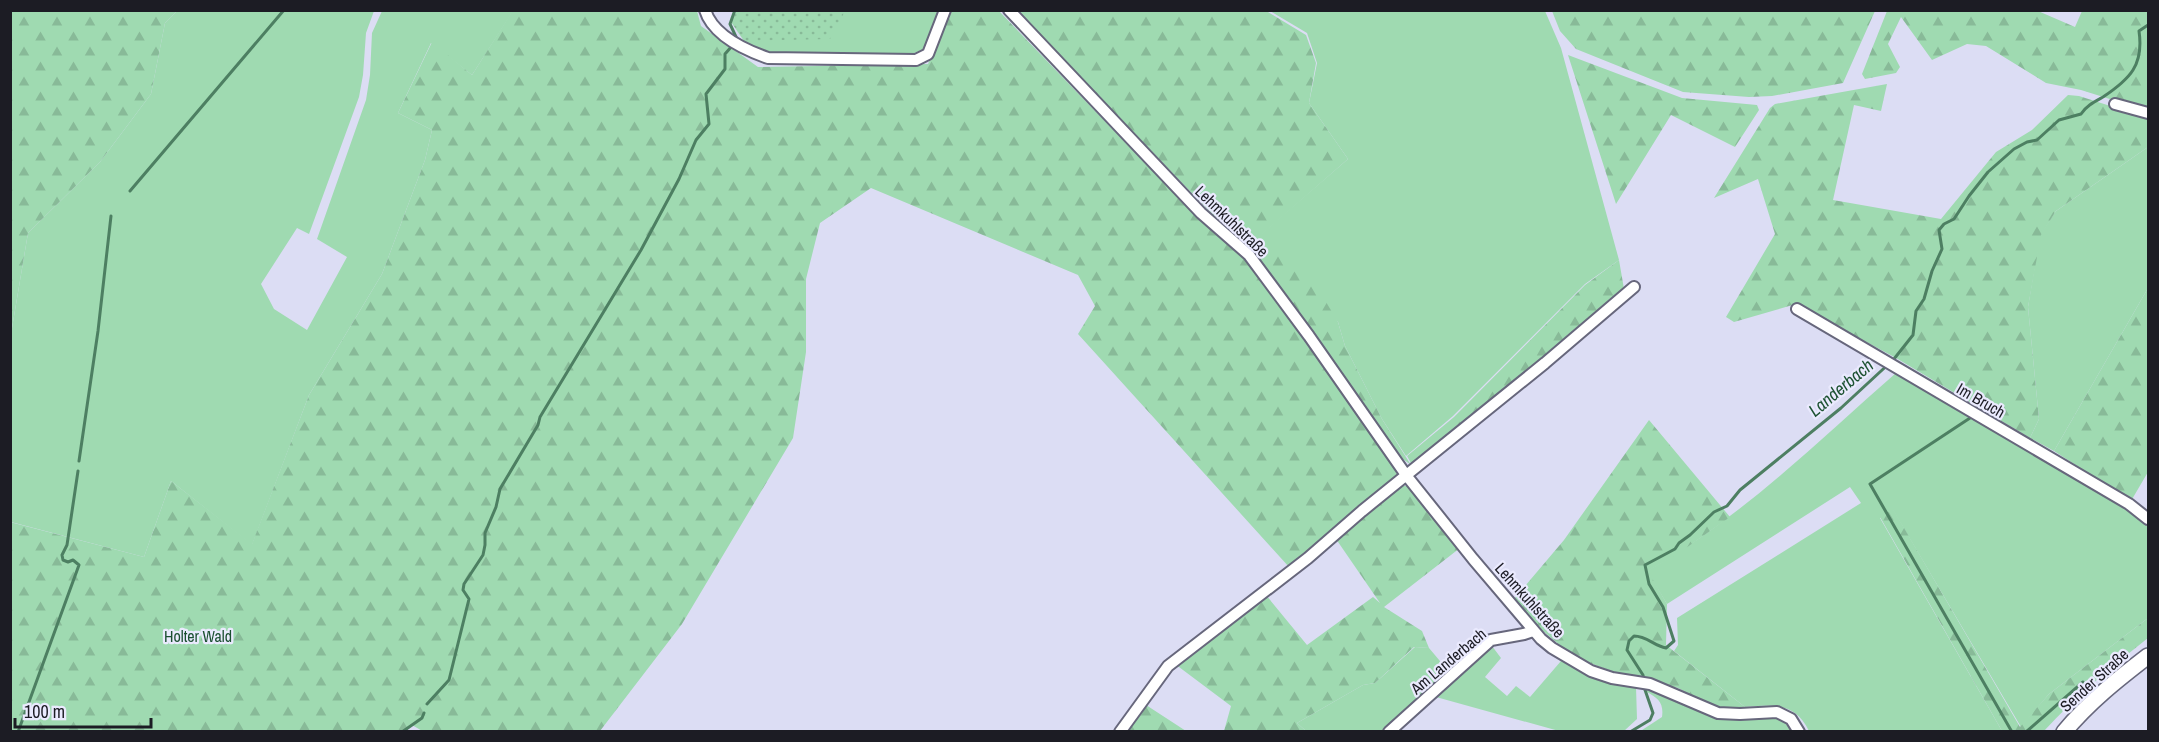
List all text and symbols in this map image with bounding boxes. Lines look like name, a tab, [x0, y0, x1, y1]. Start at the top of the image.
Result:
street label: Lehmkuhlstraße	[1191, 180, 1273, 262]
water label: Landerbach	[1803, 353, 1879, 422]
street label: Im Bruch	[1953, 377, 2009, 423]
street label: Lehmkuhlstraße	[1490, 558, 1570, 642]
street label: Am Landerbach	[1405, 623, 1491, 700]
park label: Holter Wald	[164, 625, 232, 647]
street label: Sender Straße	[2055, 643, 2133, 717]
scale bar	[15, 691, 152, 729]
text: 100 m	[24, 699, 65, 724]

